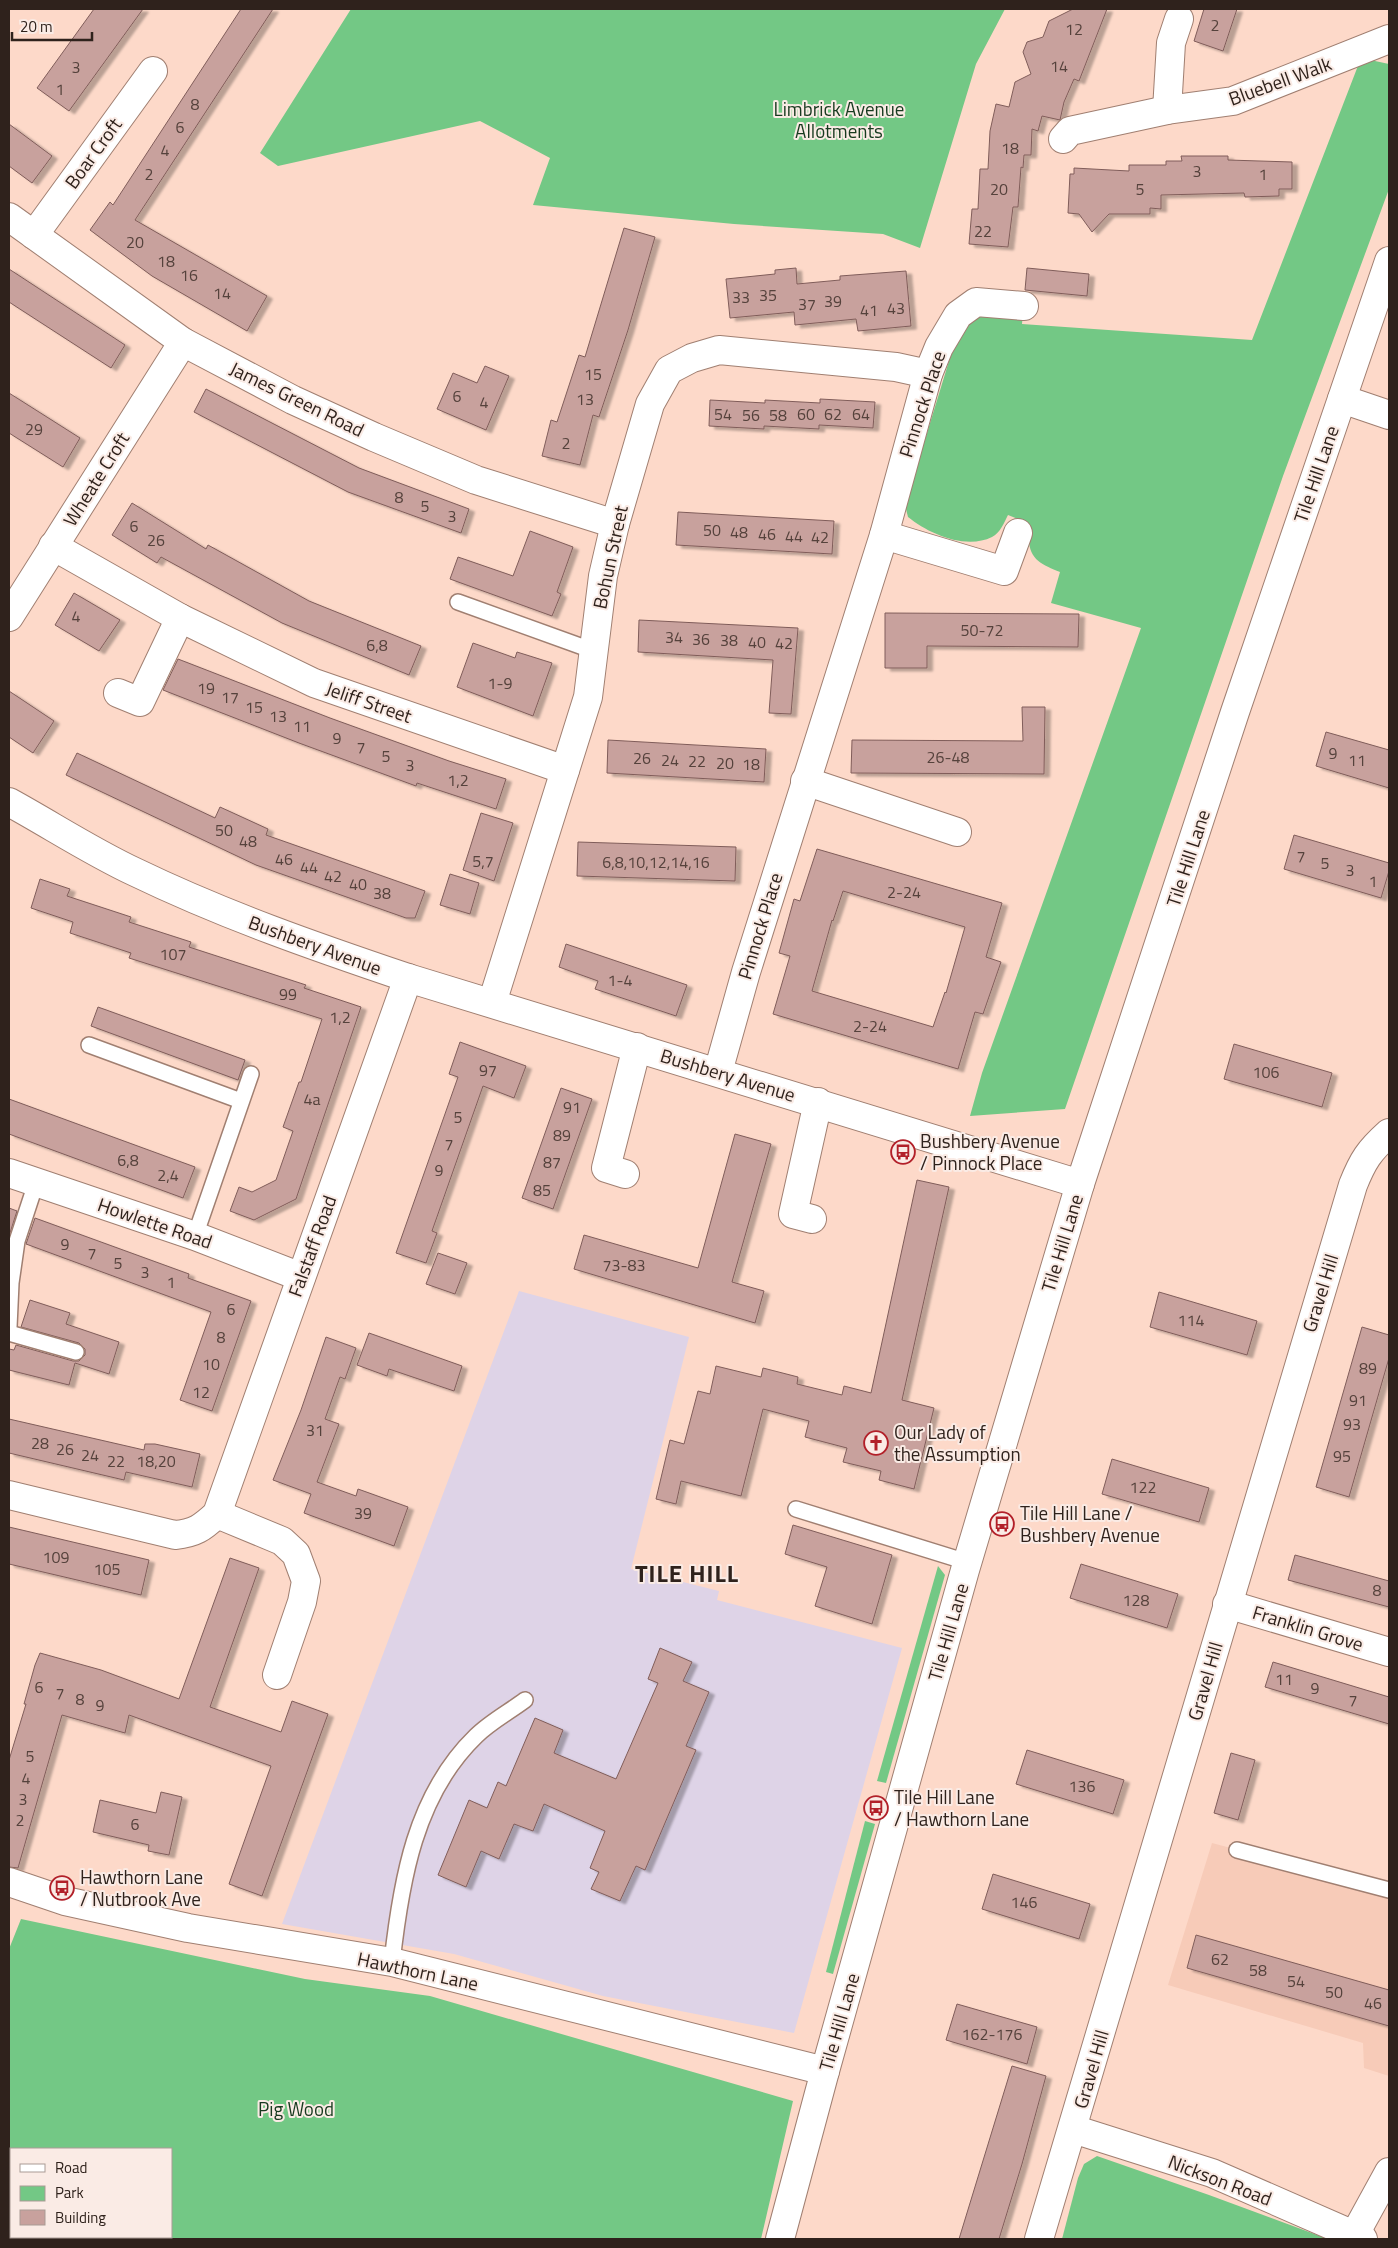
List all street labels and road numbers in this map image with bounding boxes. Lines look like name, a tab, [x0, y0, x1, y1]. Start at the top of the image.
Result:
street label: Bluebell Walk	[1224, 48, 1335, 113]
street label: Boar Croft	[57, 111, 129, 194]
street label: Pinnock Place	[891, 347, 952, 461]
street label: James Green Road	[225, 353, 369, 444]
street label: Tile Hill Lane	[1285, 422, 1346, 526]
street label: Wheate Croft	[55, 426, 136, 531]
street label: Bohun Street	[584, 502, 635, 611]
street label: Jeliff Street	[322, 673, 416, 730]
street label: Tile Hill Lane	[1158, 805, 1217, 910]
street label: Pinnock Place	[730, 869, 790, 983]
street label: Bushbery Avenue	[245, 907, 386, 982]
street label: Bushbery Avenue	[657, 1040, 799, 1109]
street label: Howlette Road	[94, 1189, 216, 1256]
street label: Tile Hill Lane	[1033, 1190, 1090, 1295]
street label: Falstaff Road	[280, 1191, 343, 1301]
street label: Gravel Hill	[1294, 1250, 1345, 1336]
street label: Tile Hill Lane	[920, 1579, 975, 1684]
street label: Franklin Grove	[1249, 1597, 1367, 1658]
street label: Gravel Hill	[1179, 1638, 1230, 1724]
street label: Hawthorn Lane	[355, 1944, 481, 1997]
street label: Tile Hill Lane	[811, 1969, 866, 2074]
street label: Gravel Hill	[1065, 2026, 1116, 2112]
street label: Nickson Road	[1164, 2147, 1276, 2213]

